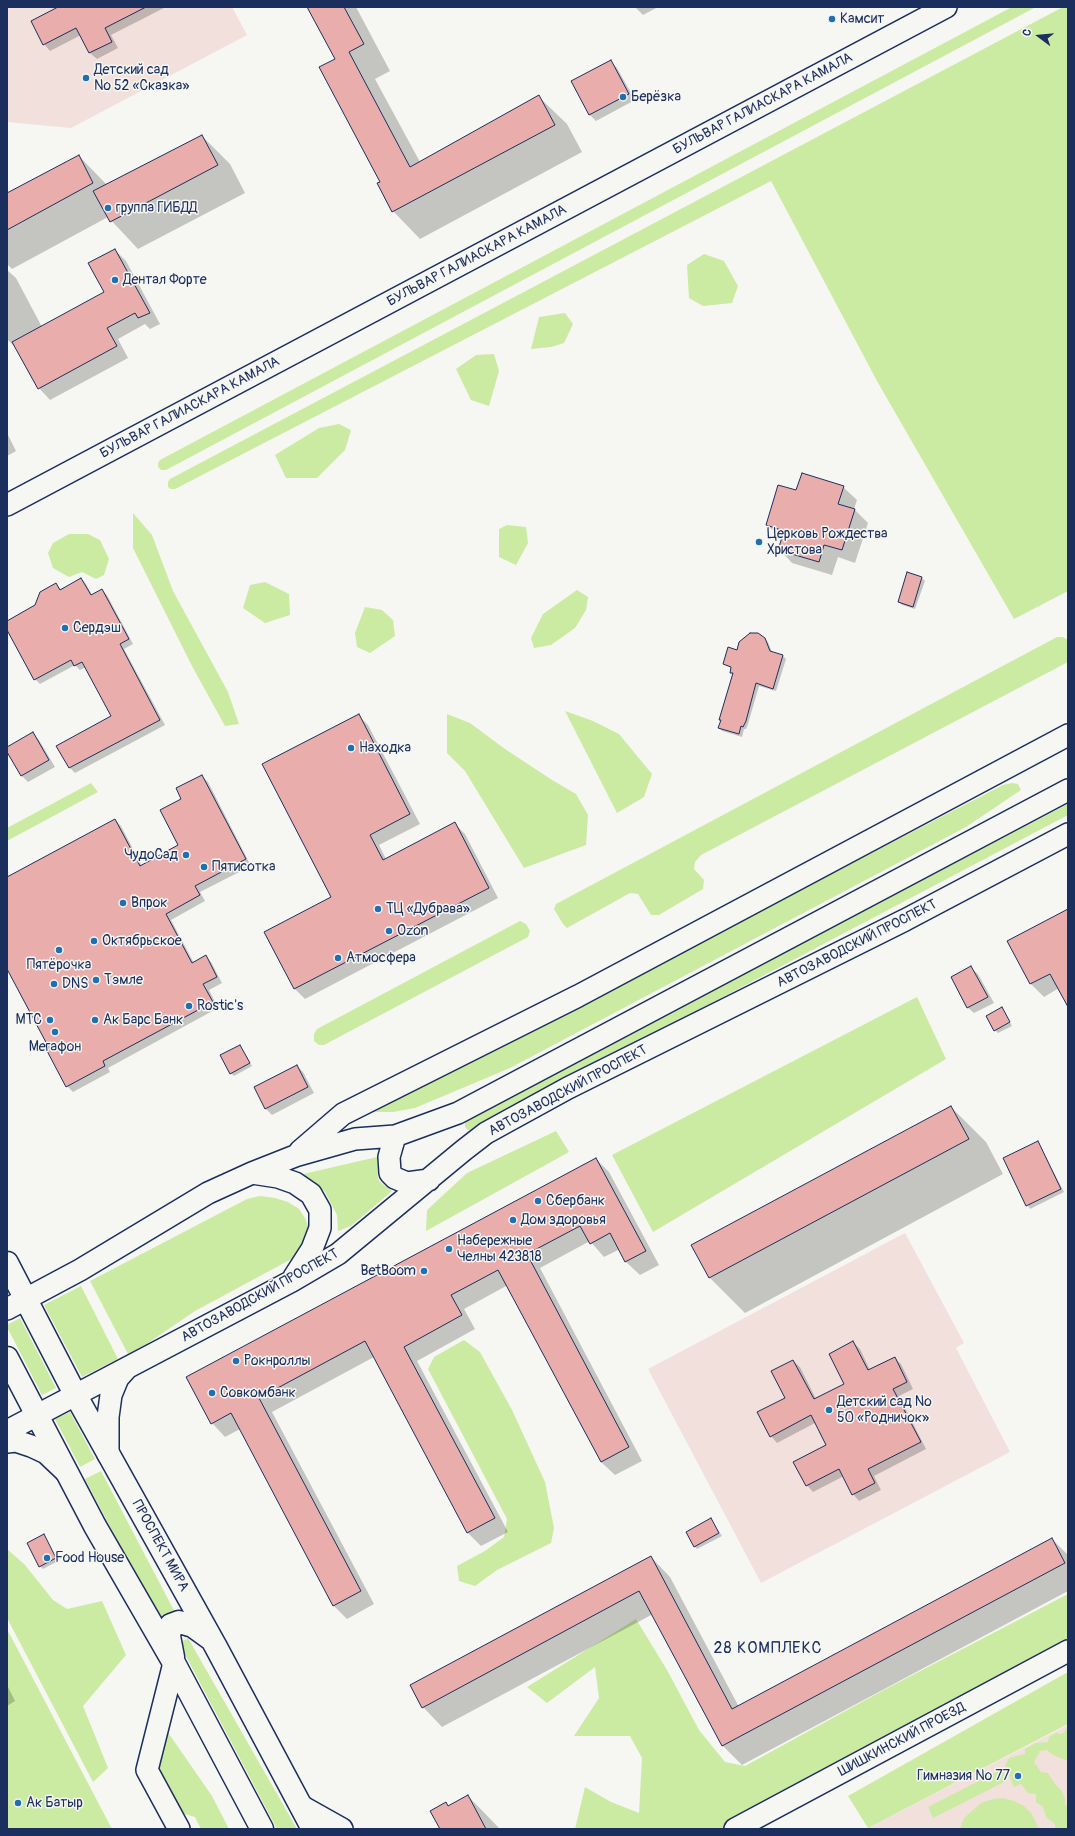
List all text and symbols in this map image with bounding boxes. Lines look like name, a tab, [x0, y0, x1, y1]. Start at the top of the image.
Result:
place label: Камсит	[840, 11, 884, 27]
marker: Камсит	[827, 14, 837, 24]
north arrow	[1019, 16, 1059, 56]
text: С	[1020, 28, 1034, 38]
street label: БУЛЬВАР ГАЛИАСКАРА КАМАЛА	[670, 49, 856, 159]
place label: Детский сад № 52 «Сказка»	[94, 62, 189, 94]
marker: Детский сад № 52 «Сказка»	[81, 73, 91, 83]
place label: Берёзка	[631, 89, 681, 105]
marker: Берёзка	[618, 92, 628, 102]
place label: группа ГИБДД	[116, 200, 197, 216]
street label: БУЛЬВАР ГАЛИАСКАРА КАМАЛА	[384, 201, 570, 311]
marker: группа ГИБДД	[103, 203, 113, 213]
place label: Дентал Форте	[123, 272, 207, 288]
marker: Дентал Форте	[110, 275, 120, 285]
street label: БУЛЬВАР ГАЛИАСКАРА КАМАЛА	[97, 353, 283, 463]
place label: Церковь Рождества Христова	[767, 526, 888, 558]
marker: Церковь Рождества Христова	[754, 537, 764, 547]
place label: Сердэш	[73, 620, 121, 636]
marker: Сердэш	[60, 623, 70, 633]
place label: Находка	[359, 740, 411, 756]
marker: Находка	[346, 743, 356, 753]
place label: ЧудоСад	[124, 847, 178, 863]
marker: ЧудоСад	[181, 850, 191, 860]
place label: Пятисотка	[212, 859, 276, 875]
marker: Пятисотка	[199, 862, 209, 872]
place label: Впрок	[131, 895, 167, 911]
street label: АВТОЗАВОДСКИЙ ПРОСПЕКТ	[774, 896, 940, 992]
marker: Впрок	[118, 898, 128, 908]
place label: ТЦ «Дубрава»	[386, 901, 470, 917]
marker: ТЦ «Дубрава»	[373, 904, 383, 914]
place label: Ozon	[397, 923, 428, 939]
marker: Ozon	[384, 926, 394, 936]
place label: Октябрьское	[102, 933, 182, 949]
marker: Октябрьское	[89, 936, 99, 946]
marker: Пятёрочка	[54, 945, 64, 955]
place label: Атмосфера	[346, 950, 416, 966]
marker: Атмосфера	[333, 953, 343, 963]
place label: Пятёрочка	[27, 957, 91, 973]
place label: Тэмле	[104, 972, 143, 988]
marker: Тэмле	[91, 975, 101, 985]
place label: DNS	[62, 976, 88, 992]
marker: DNS	[49, 979, 59, 989]
place label: Rostic's	[197, 998, 243, 1014]
marker: Rostic's	[184, 1001, 194, 1011]
place label: МТС	[16, 1012, 42, 1028]
place label: Ак Барс Банк	[103, 1012, 183, 1028]
marker: МТС	[45, 1015, 55, 1025]
marker: Ак Барс Банк	[90, 1015, 100, 1025]
marker: Мегафон	[50, 1027, 60, 1037]
place label: Мегафон	[29, 1039, 81, 1055]
street label: АВТОЗАВОДСКИЙ ПРОСПЕКТ	[486, 1042, 650, 1140]
place label: Сбербанк	[546, 1193, 605, 1209]
marker: Сбербанк	[533, 1196, 543, 1206]
place label: Дом здоровья	[521, 1212, 606, 1228]
marker: Дом здоровья	[508, 1215, 518, 1225]
place label: Набережные Челны 423818	[457, 1233, 542, 1266]
marker: Набережные Челны 423818	[444, 1244, 454, 1254]
street label: АВТОЗАВОДСКИЙ ПРОСПЕКТ	[178, 1246, 342, 1346]
place label: BetBoom	[361, 1263, 416, 1279]
marker: BetBoom	[419, 1266, 429, 1276]
place label: Рокнроллы	[244, 1353, 311, 1369]
marker: Рокнроллы	[231, 1356, 241, 1366]
place label: Совкомбанк	[220, 1385, 296, 1401]
marker: Совкомбанк	[207, 1388, 217, 1398]
place label: Детский сад № 50 «Родничок»	[837, 1394, 932, 1426]
marker: Детский сад № 50 «Родничок»	[824, 1405, 834, 1415]
street label: ПРОСПЕКТ МИРА	[128, 1497, 192, 1595]
place label: Food House	[55, 1550, 124, 1566]
marker: Food House	[42, 1553, 52, 1563]
district label: 28 КОМПЛЕКС	[714, 1639, 822, 1659]
street label: ШИШКИНСКИЙ ПРОЕЗД	[836, 1699, 968, 1781]
place label: Гимназия № 77	[917, 1768, 1010, 1784]
marker: Гимназия № 77	[1013, 1771, 1023, 1781]
place label: Ак Батыр	[26, 1795, 83, 1811]
marker: Ак Батыр	[13, 1798, 23, 1808]

